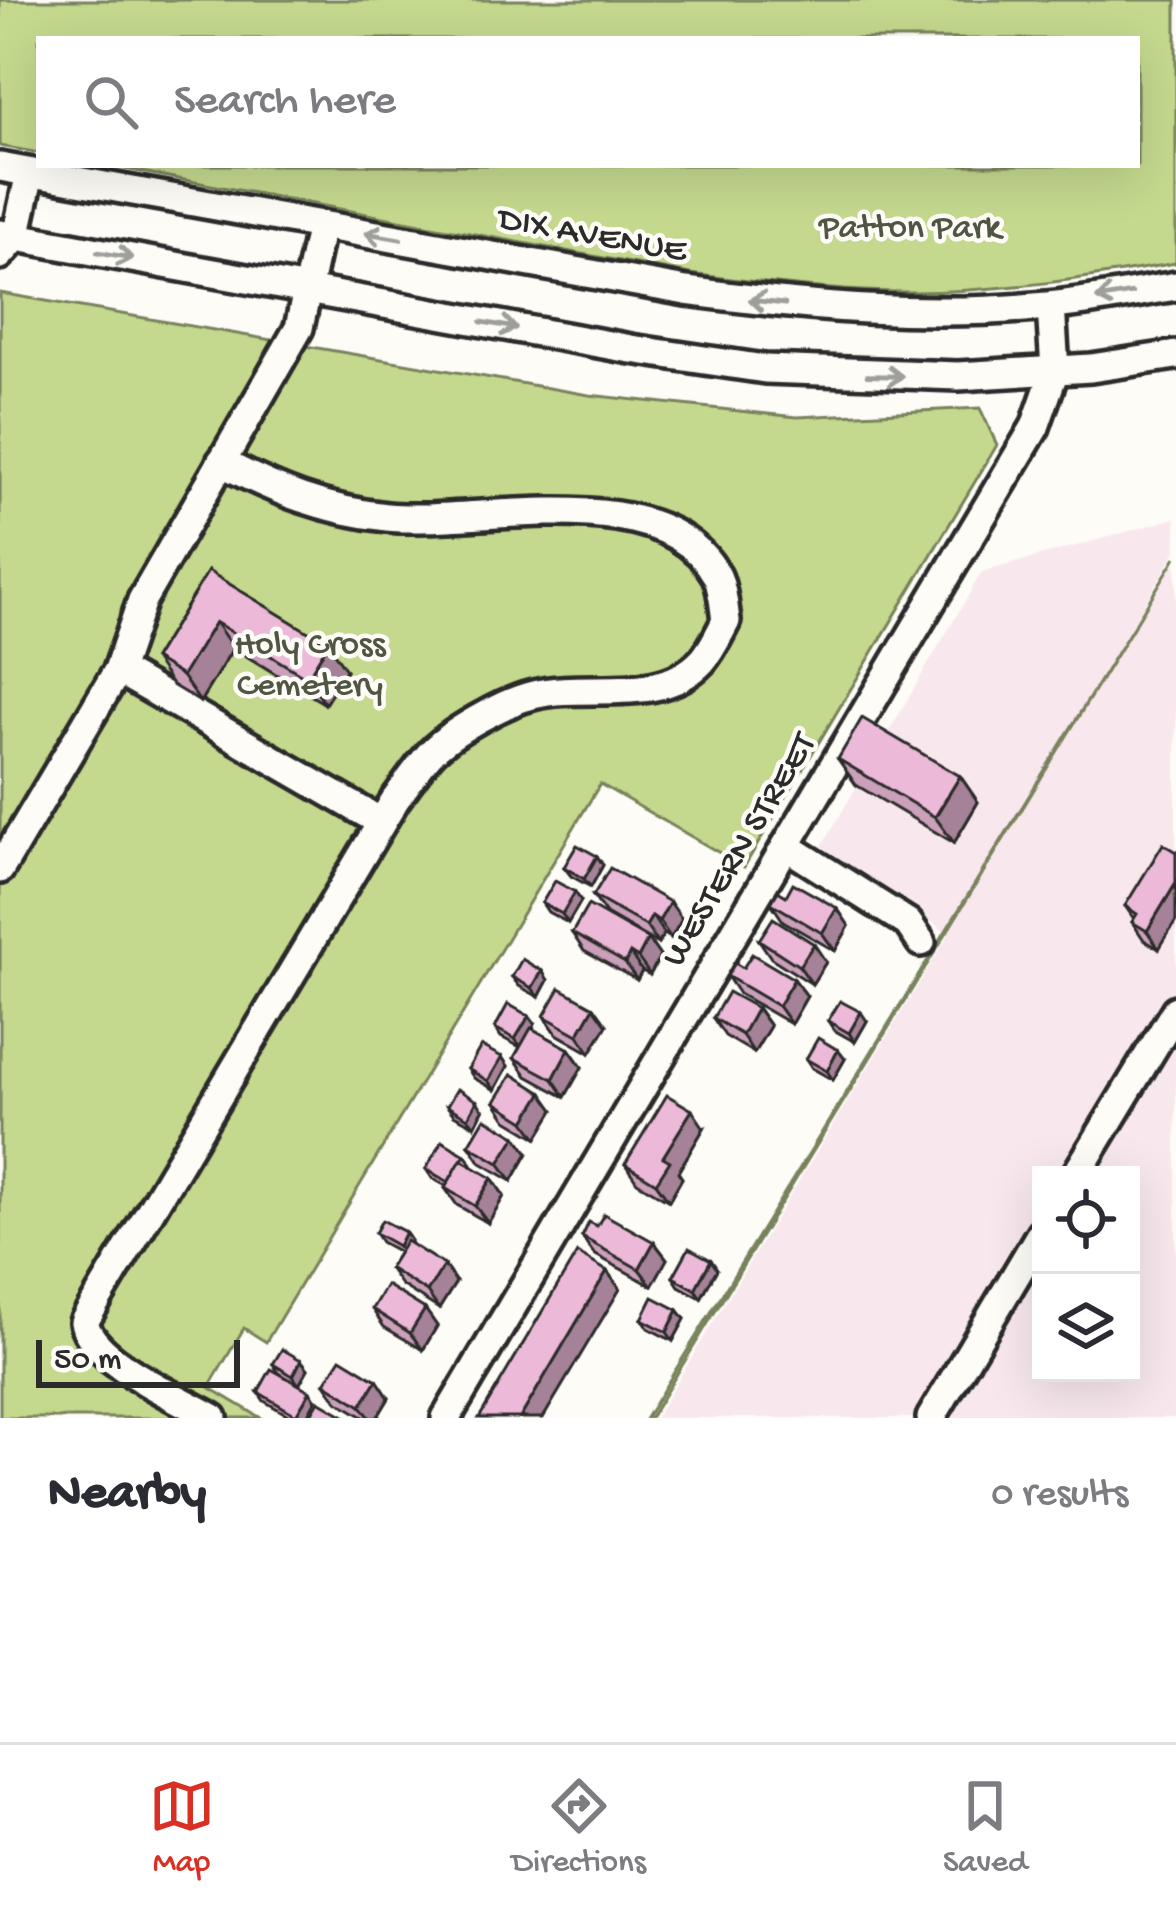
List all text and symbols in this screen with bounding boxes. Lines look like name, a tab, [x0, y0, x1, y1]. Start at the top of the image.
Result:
search box	[36, 36, 1140, 168]
icon: search	[78, 69, 144, 135]
text: Search here	[174, 76, 396, 129]
street label: DIX AVENUE	[493, 199, 691, 275]
park label: Patton Park	[818, 208, 1004, 251]
one-way arrow	[364, 224, 403, 247]
one-way arrow	[95, 245, 134, 267]
one-way arrow	[1095, 285, 1134, 308]
one-way arrow	[748, 290, 787, 312]
one-way arrow	[478, 315, 517, 337]
one-way arrow	[865, 364, 904, 387]
park label: Holy Cross Cemetery	[235, 625, 387, 709]
street label: WESTERN STREET	[654, 725, 829, 976]
map controls	[1032, 1166, 1140, 1382]
button: locate	[1032, 1166, 1140, 1274]
button: layers	[1032, 1274, 1140, 1382]
scale bar	[36, 1334, 240, 1387]
text: 50 m	[54, 1342, 121, 1380]
text: Nearby	[48, 1466, 206, 1526]
text: 0 results	[991, 1473, 1128, 1519]
tab: Map	[149, 1773, 215, 1883]
tab: Directions	[512, 1773, 646, 1883]
tab: Saved	[943, 1773, 1027, 1883]

